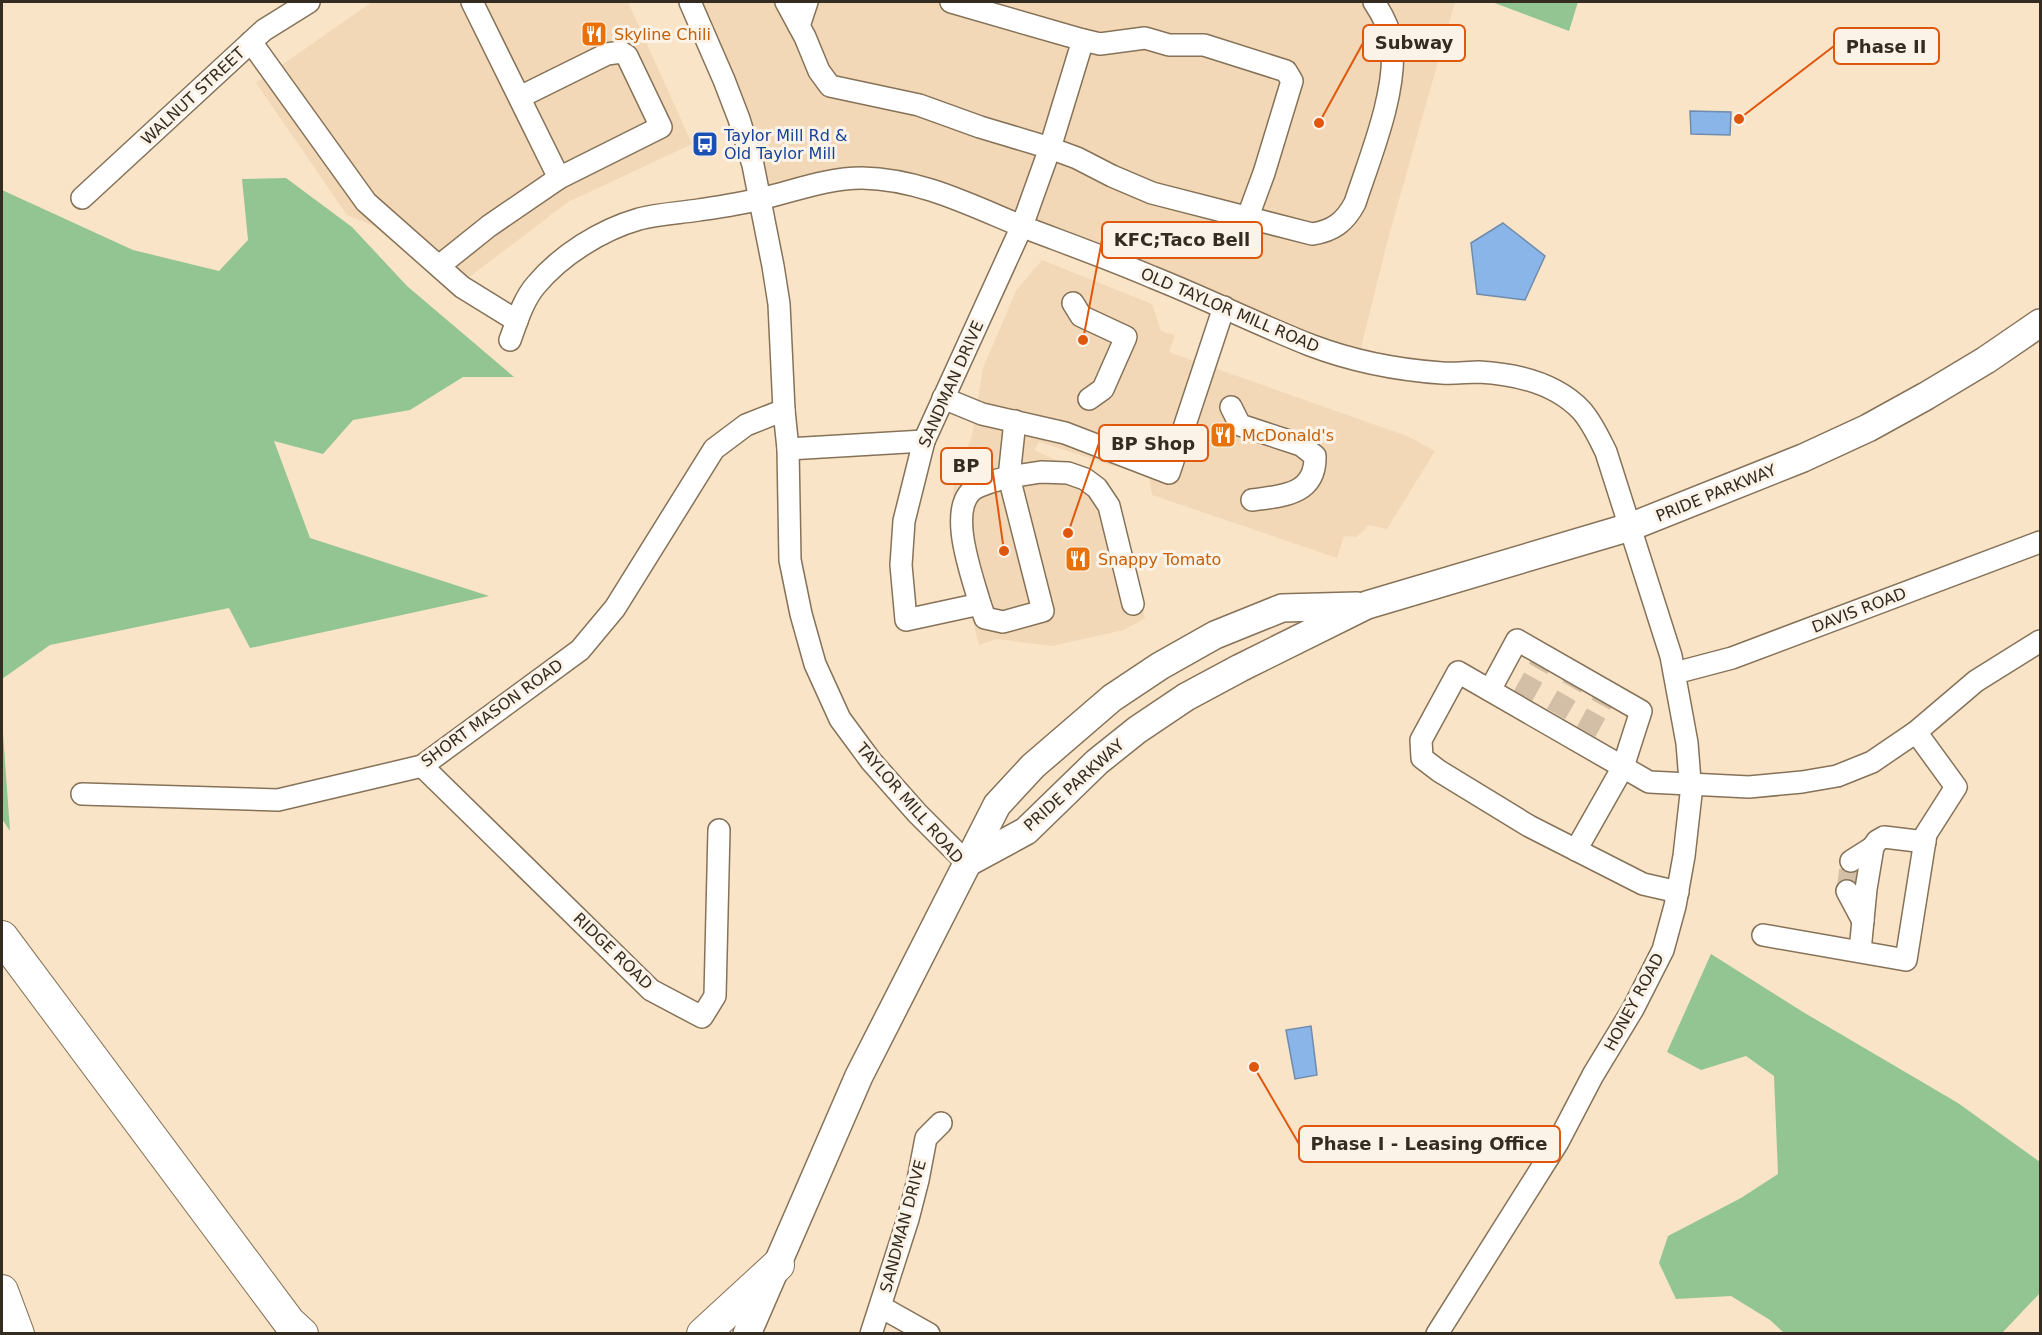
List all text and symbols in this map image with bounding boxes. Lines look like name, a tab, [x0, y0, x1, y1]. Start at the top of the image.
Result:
restaurant icon: Skyline Chili	[579, 19, 609, 49]
place label: Skyline Chili	[614, 25, 711, 44]
callout: Subway	[1363, 25, 1465, 61]
callout: Phase II	[1834, 28, 1939, 64]
text: Subway	[1375, 32, 1454, 53]
text: Phase II	[1846, 36, 1926, 57]
street label: WALNUT STREET	[137, 43, 249, 149]
place label: Taylor Mill Rd & Old Taylor Mill	[723, 126, 847, 163]
bus stop icon: Taylor Mill Rd & Old Taylor Mill	[690, 129, 720, 159]
callout: KFC;Taco Bell	[1102, 222, 1262, 258]
text: KFC;Taco Bell	[1114, 229, 1250, 250]
street label: OLD TAYLOR MILL ROAD	[1138, 264, 1322, 356]
street label: SANDMAN DRIVE	[915, 318, 987, 450]
restaurant icon: McDonald's	[1208, 420, 1238, 450]
callout: BP Shop	[1099, 425, 1208, 461]
place label: McDonald's	[1242, 426, 1334, 445]
text: BP Shop	[1111, 433, 1195, 454]
callout: BP	[941, 448, 992, 484]
text: BP	[953, 455, 979, 476]
street label: PRIDE PARKWAY	[1653, 460, 1779, 526]
restaurant icon: Snappy Tomato	[1063, 544, 1093, 574]
place label: Snappy Tomato	[1098, 550, 1221, 569]
street label: DAVIS ROAD	[1809, 583, 1909, 637]
street label: SHORT MASON ROAD	[417, 655, 567, 771]
street label: PRIDE PARKWAY	[1020, 735, 1128, 835]
street label: TAYLOR MILL ROAD	[852, 738, 967, 867]
street label: RIDGE ROAD	[570, 909, 656, 993]
street label: HONEY ROAD	[1600, 950, 1668, 1054]
callout: Phase I - Leasing Office	[1299, 1126, 1560, 1162]
text: Phase I - Leasing Office	[1311, 1133, 1547, 1154]
street label: SANDMAN DRIVE	[876, 1158, 930, 1294]

